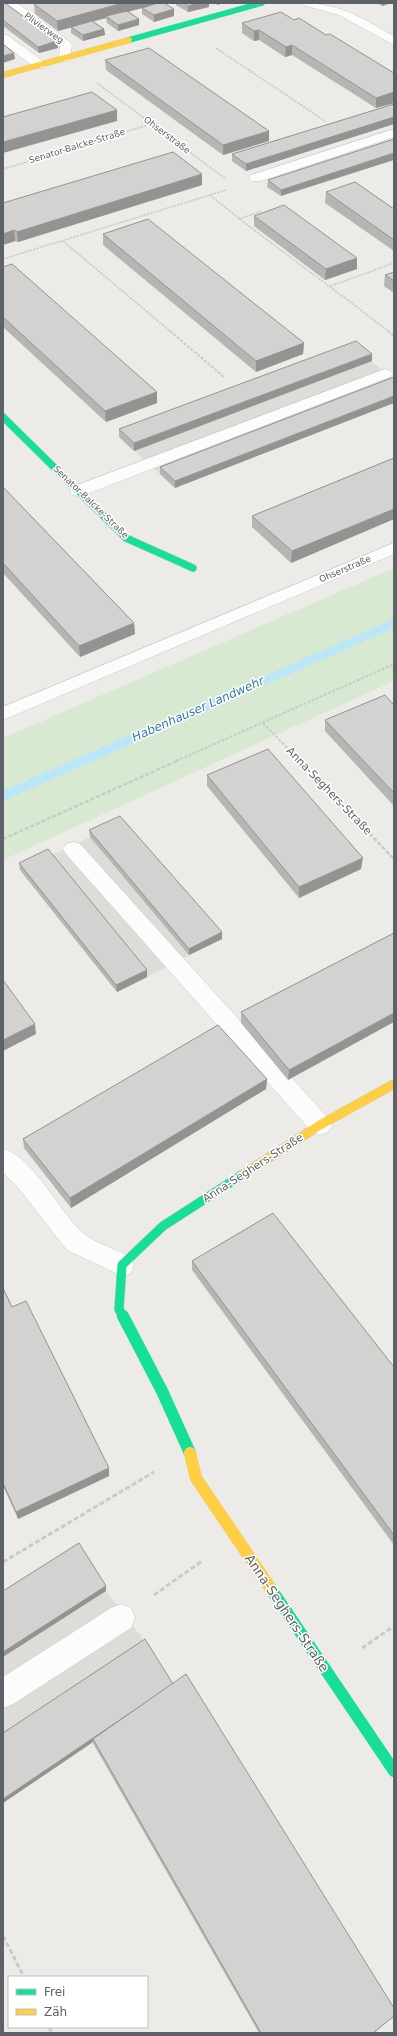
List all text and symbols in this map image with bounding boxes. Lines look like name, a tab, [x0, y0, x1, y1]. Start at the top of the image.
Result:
street label: Plivierweg	[22, 10, 66, 46]
street label: Ohserstraße	[142, 114, 192, 156]
street label: Senator-Balcke-Straße	[28, 126, 127, 165]
street label: Senator-Balcke-Straße	[52, 464, 131, 541]
street label: Ohserstraße	[318, 553, 373, 584]
water label: Habenhauser Landwehr	[130, 673, 267, 744]
street label: Anna-Seghers-Straße	[284, 744, 375, 838]
street label: Anna-Seghers-Straße	[200, 1131, 306, 1205]
street label: Anna-Seghers-Straße	[242, 1551, 332, 1675]
legend	[8, 1976, 148, 2028]
text: Frei	[44, 1985, 65, 1999]
text: Zäh	[44, 2005, 67, 2019]

